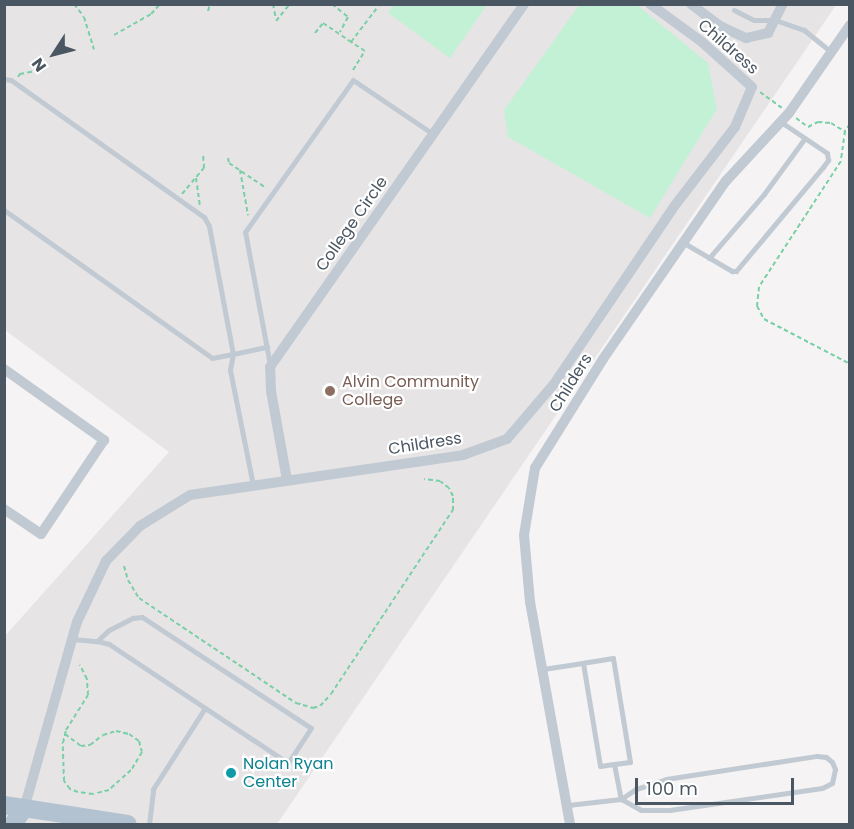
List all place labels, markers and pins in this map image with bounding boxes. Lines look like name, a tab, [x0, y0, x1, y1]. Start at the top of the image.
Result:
place label: Alvin Community College	[342, 372, 479, 410]
marker: Alvin Community College	[323, 384, 337, 398]
place label: Nolan Ryan Center	[243, 754, 334, 792]
marker: Nolan Ryan Center	[224, 766, 238, 780]

